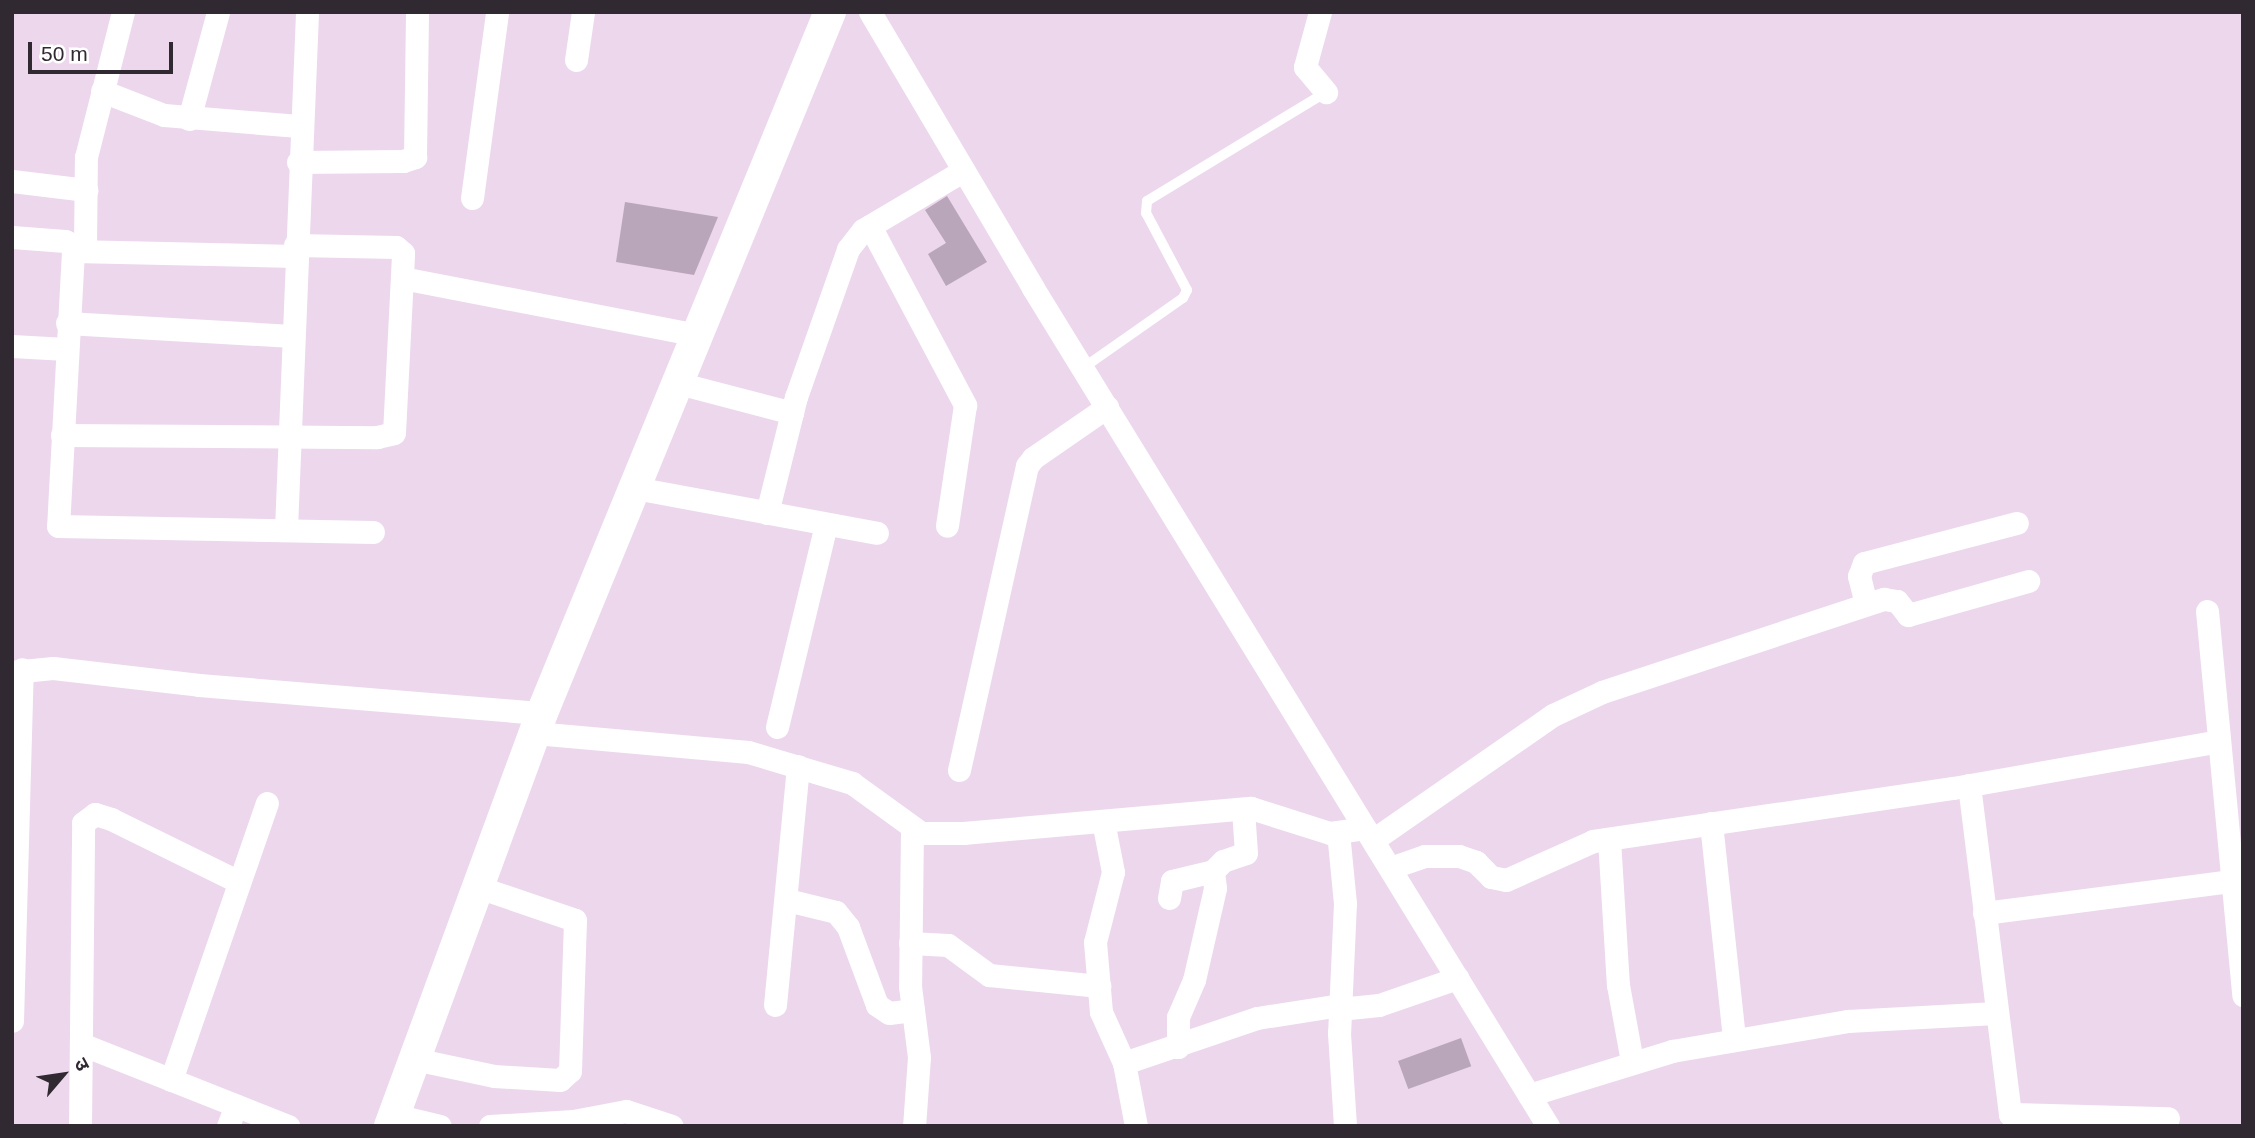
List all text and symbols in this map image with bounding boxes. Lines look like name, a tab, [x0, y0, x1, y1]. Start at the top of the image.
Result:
scale bar	[32, 28, 177, 72]
text: 50 m	[41, 42, 88, 65]
north arrow	[28, 1040, 98, 1110]
text: उ	[70, 1055, 94, 1075]

